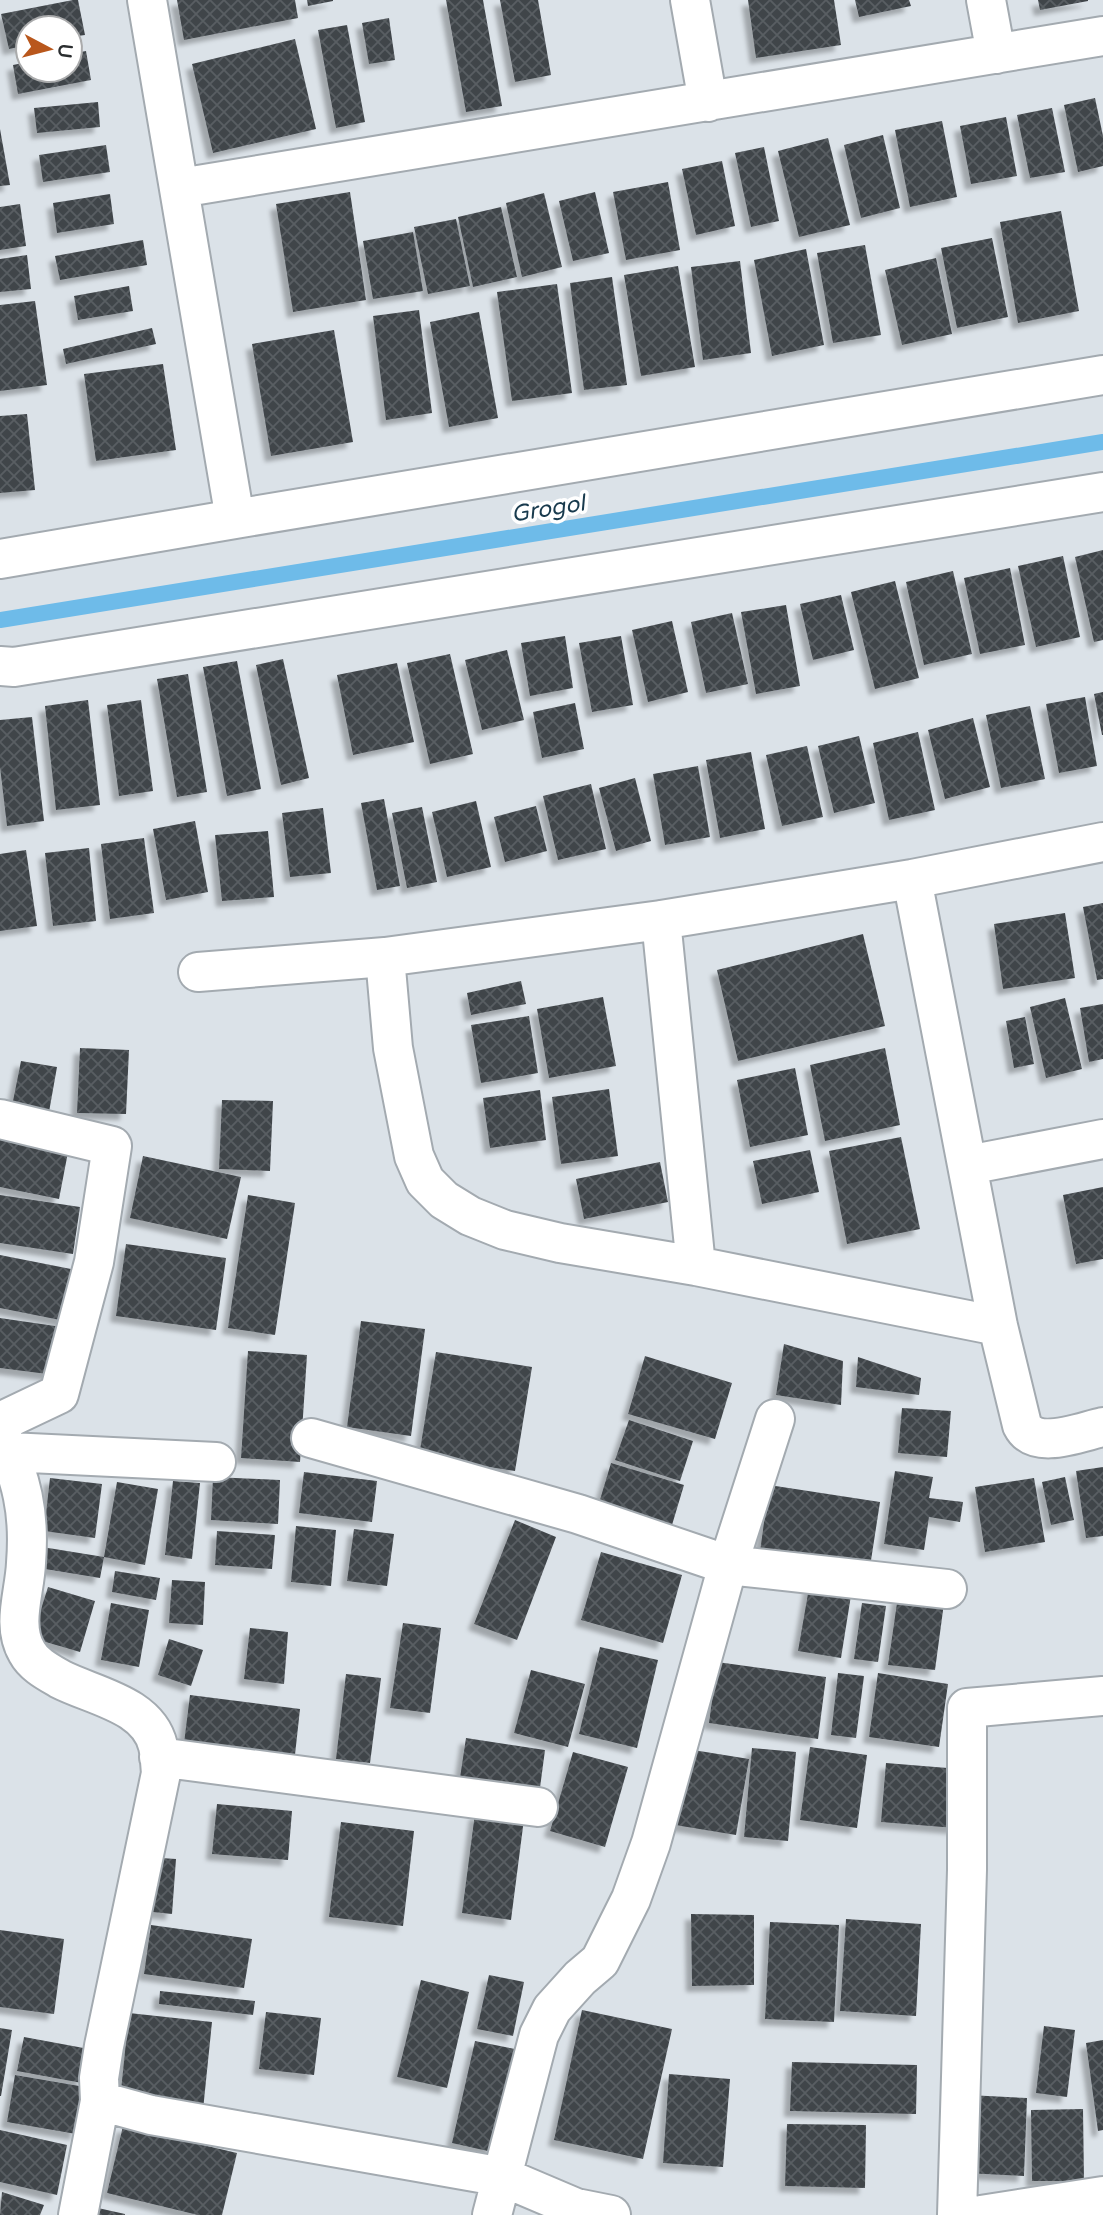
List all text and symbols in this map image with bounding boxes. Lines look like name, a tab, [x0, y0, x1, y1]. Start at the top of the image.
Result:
north arrow	[14, 14, 84, 84]
text: U	[53, 42, 77, 59]
water label: Grogol	[509, 489, 589, 529]

